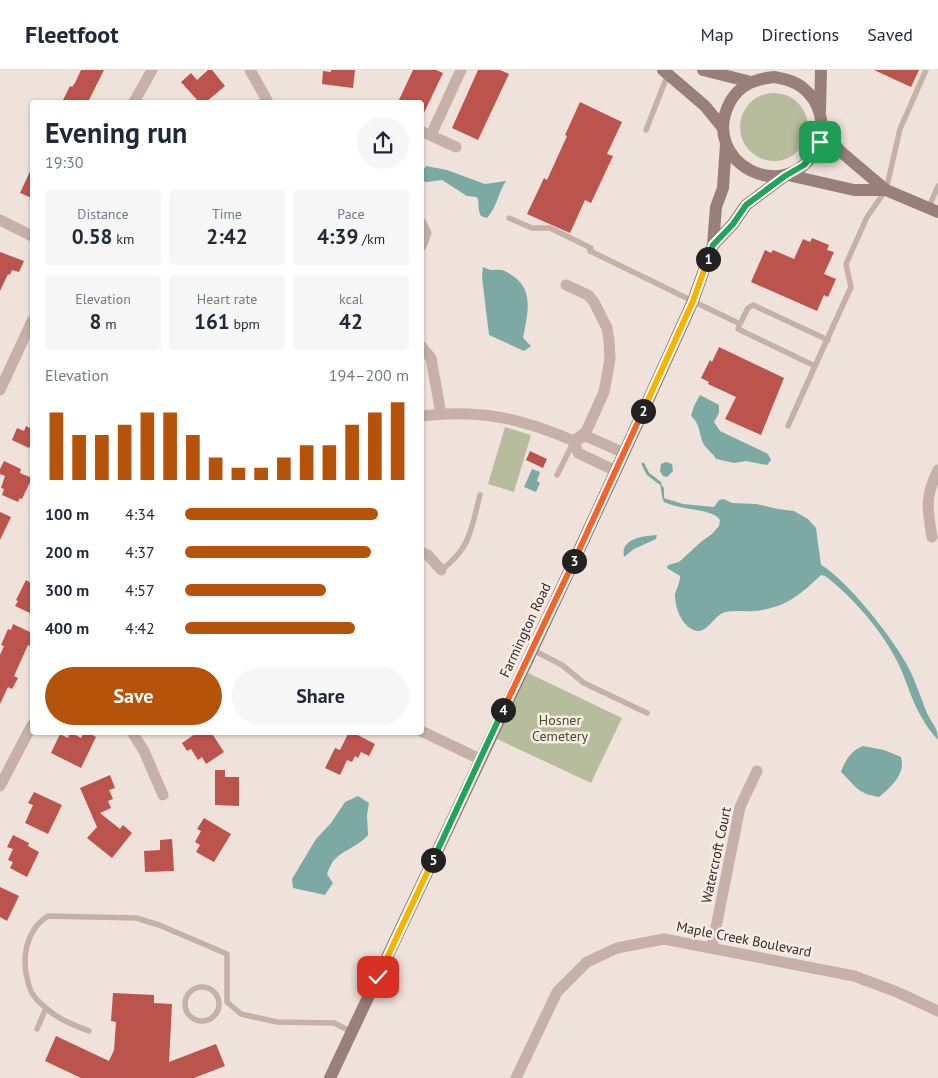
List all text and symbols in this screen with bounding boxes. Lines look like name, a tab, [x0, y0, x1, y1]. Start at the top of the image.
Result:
text: Fleetfoot	[25, 19, 119, 50]
text: Map	[701, 23, 733, 46]
text: Directions	[761, 23, 839, 46]
text: Saved	[867, 23, 913, 46]
text: Evening run	[45, 114, 187, 151]
button: share	[357, 117, 409, 169]
pin	[799, 121, 841, 163]
icon: arrive	[806, 128, 834, 156]
text: 19:30	[45, 152, 83, 172]
text: Distance	[77, 205, 129, 223]
text: Time	[212, 205, 242, 223]
text: Pace	[337, 205, 365, 223]
text: 0.58	[72, 223, 113, 250]
text: 2:42	[206, 223, 248, 250]
text: 4:39	[317, 223, 358, 250]
text: km	[113, 230, 134, 248]
text: /km	[358, 230, 385, 248]
pin: 1	[696, 246, 720, 272]
text: 1	[705, 250, 712, 268]
text: Elevation	[75, 290, 131, 308]
text: Heart rate	[197, 290, 257, 308]
text: kcal	[339, 290, 363, 308]
text: 8	[89, 308, 101, 335]
text: 161	[194, 308, 230, 335]
text: 42	[339, 308, 363, 335]
text: m	[101, 315, 117, 333]
text: bpm	[230, 315, 260, 333]
text: Elevation	[45, 365, 109, 385]
text: 194–200 m	[329, 365, 409, 385]
pin: 2	[630, 398, 656, 424]
text: 2	[640, 402, 647, 420]
text: 100 m	[45, 504, 89, 524]
text: 4:34	[125, 504, 155, 524]
text: 200 m	[45, 542, 89, 562]
text: 4:37	[125, 542, 155, 562]
pin: 3	[562, 548, 586, 574]
text: 3	[571, 552, 578, 570]
text: 300 m	[45, 580, 89, 600]
text: 4:57	[125, 580, 155, 600]
street label: Farmington Road	[495, 580, 555, 680]
text: 400 m	[45, 618, 89, 638]
text: 4:42	[125, 618, 155, 638]
button: Save	[45, 667, 222, 725]
button: Share	[232, 667, 409, 725]
pin: 4	[490, 698, 516, 722]
text: 4	[500, 701, 507, 719]
park label: Hosner Cemetery	[532, 711, 589, 745]
street label: Watercroft Court	[697, 805, 735, 905]
pin: 5	[420, 848, 446, 872]
text: 5	[430, 851, 437, 869]
street label: Maple Creek Boulevard	[675, 917, 813, 961]
pin	[357, 956, 399, 998]
icon: check	[364, 963, 392, 991]

